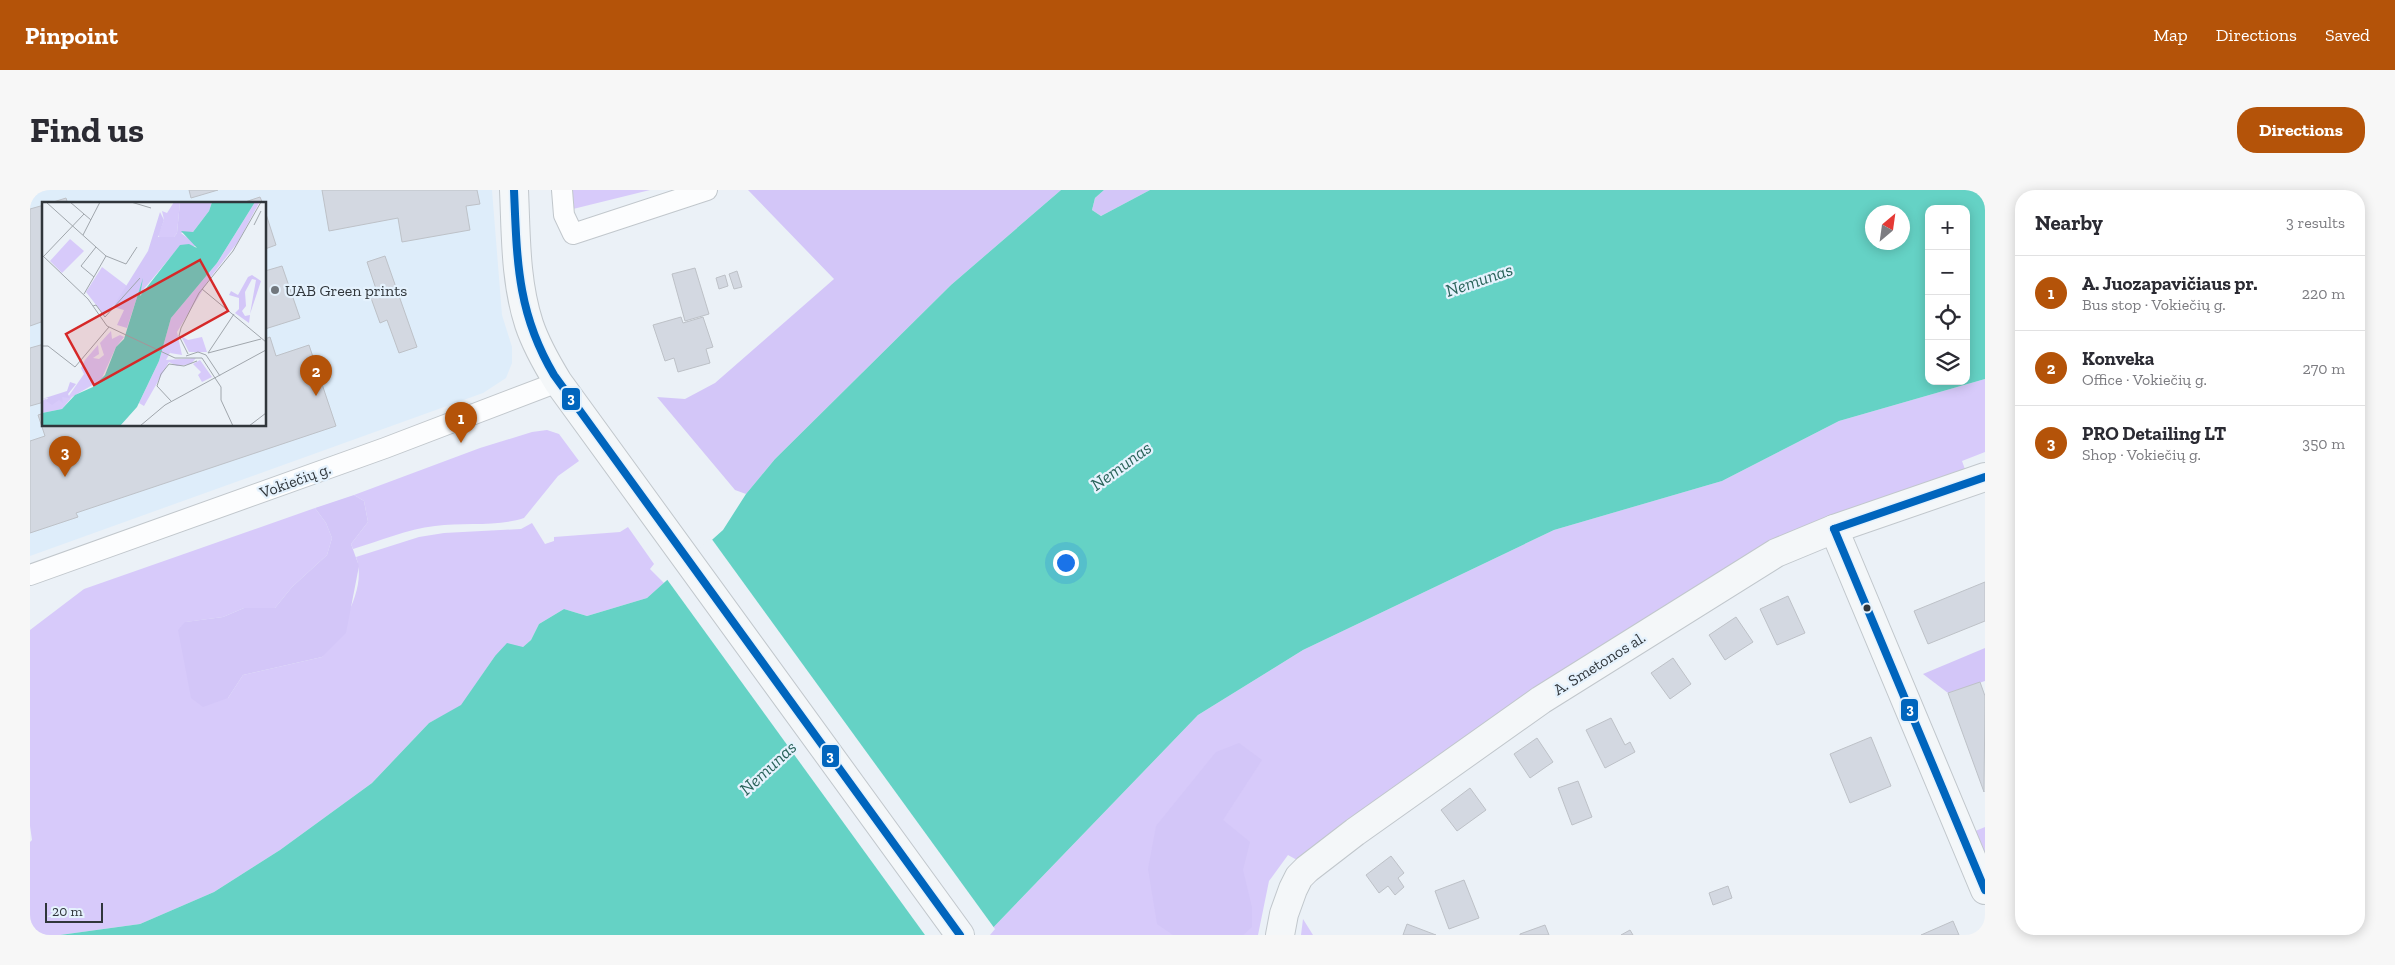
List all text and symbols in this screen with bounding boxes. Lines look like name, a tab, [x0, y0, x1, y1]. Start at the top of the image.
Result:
text: Pinpoint	[25, 21, 118, 50]
text: Map	[2153, 24, 2188, 46]
text: Directions	[2216, 24, 2297, 46]
text: Saved	[2325, 24, 2370, 46]
button: Directions	[2237, 107, 2365, 153]
text: Find us	[30, 109, 144, 151]
inset map	[42, 202, 266, 426]
north arrow	[1865, 205, 1910, 250]
map controls	[1925, 205, 1970, 385]
button: +	[1925, 205, 1970, 250]
text: Nearby	[2035, 210, 2103, 235]
text: 3 results	[2286, 213, 2345, 232]
button: −	[1925, 250, 1970, 295]
water label: Nemunas	[1442, 258, 1516, 302]
text: A. Juozapavičiaus pr.	[2082, 272, 2258, 295]
place label: UAB Green prints	[285, 281, 407, 300]
marker: UAB Green prints	[269, 284, 281, 296]
text: 1	[2048, 284, 2054, 303]
text: 220 m	[2302, 284, 2345, 303]
button: locate	[1925, 295, 1970, 340]
text: Bus stop · Vokiečių g.	[2082, 295, 2226, 314]
button: layers	[1925, 340, 1970, 385]
text: Konveka	[2082, 347, 2154, 370]
pin: 2	[300, 355, 332, 396]
text: 2	[2047, 359, 2055, 378]
text: 270 m	[2303, 359, 2345, 378]
text: Office · Vokiečių g.	[2082, 370, 2207, 389]
line badge: 3	[561, 387, 581, 411]
text: 3	[567, 390, 575, 407]
pin: 1	[445, 402, 477, 443]
text: PRO Detailing LT	[2082, 422, 2226, 445]
text: 3	[2047, 434, 2055, 453]
text: 350 m	[2302, 434, 2345, 453]
pin: 3	[49, 436, 81, 477]
water label: Nemunas	[1086, 437, 1156, 495]
text: Shop · Vokiečių g.	[2082, 445, 2201, 464]
street label: Vokiečių g.	[256, 459, 333, 502]
your location	[1053, 550, 1079, 576]
unlabelled marker	[1862, 603, 1872, 613]
street label: A. Smetonos al.	[1550, 628, 1649, 699]
line badge: 3	[1900, 698, 1919, 722]
text: 3	[1906, 701, 1914, 718]
water label: Nemunas	[735, 736, 801, 800]
line badge: 3	[821, 744, 840, 768]
text: 3	[826, 748, 834, 765]
scale bar	[45, 900, 102, 923]
text: 20 m	[52, 903, 83, 920]

